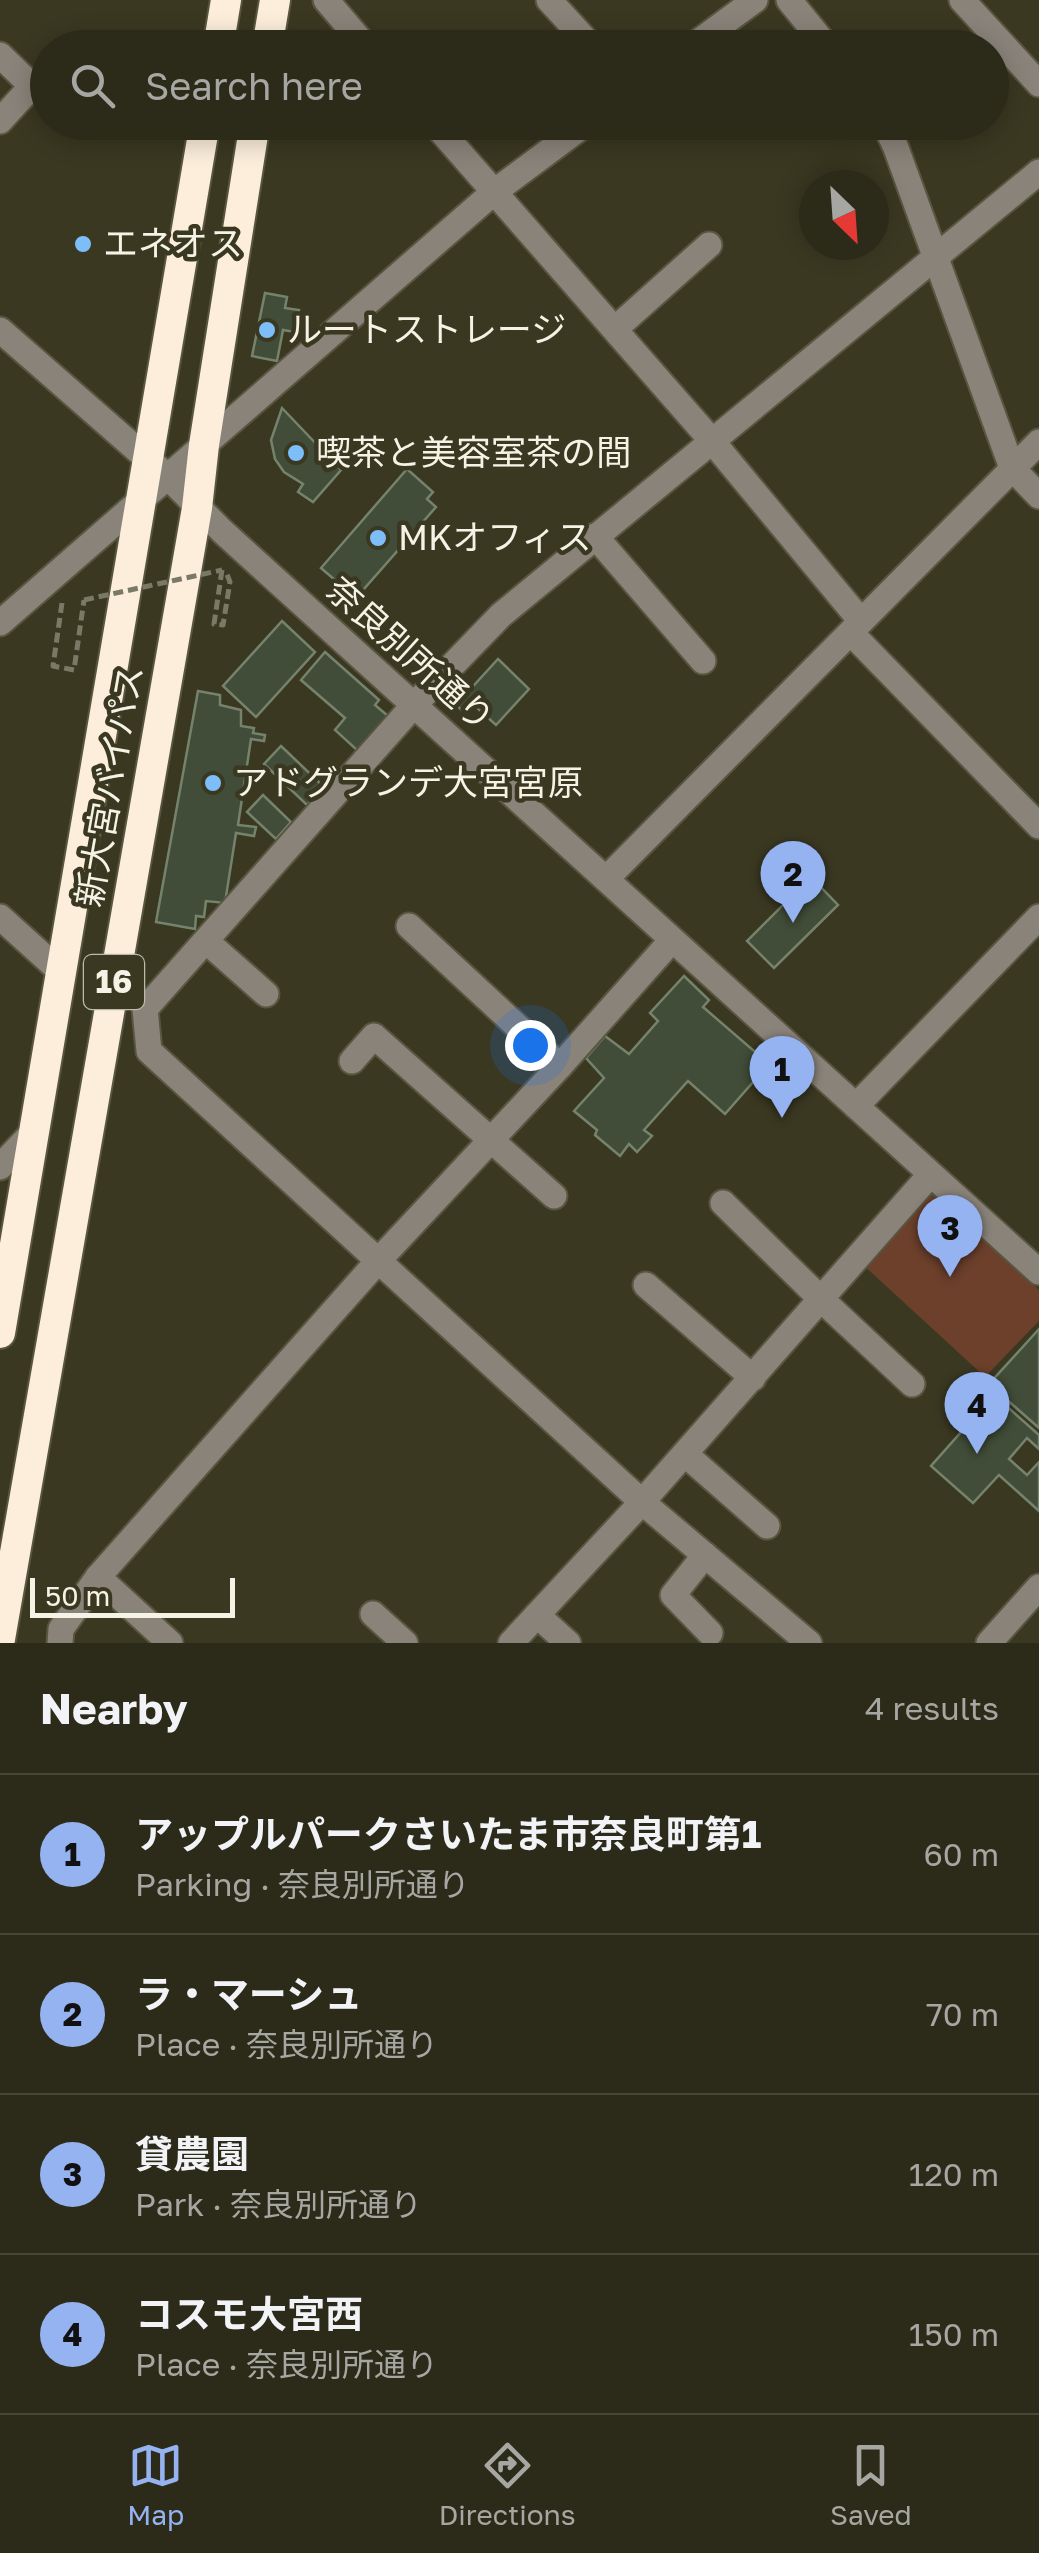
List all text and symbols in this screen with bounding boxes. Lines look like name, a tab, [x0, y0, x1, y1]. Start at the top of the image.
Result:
search box	[30, 30, 1009, 140]
icon: search	[65, 58, 120, 113]
text: Search here	[145, 63, 363, 108]
north arrow	[799, 170, 889, 260]
place label: エネオス	[103, 222, 243, 264]
marker: エネオス	[72, 233, 94, 255]
place label: ルートストレージ	[287, 308, 566, 350]
marker: ルートストレージ	[256, 319, 278, 341]
place label: 喫茶と美容室茶の間	[316, 431, 631, 473]
marker: 喫茶と美容室茶の間	[285, 442, 307, 464]
place label: MKオフィス	[398, 516, 592, 558]
marker: MKオフィス	[367, 527, 389, 549]
street label: 奈良別所通り	[319, 567, 503, 739]
street label: 新大宮バイパス	[67, 662, 151, 910]
place label: アドグランデ大宮宮原	[233, 761, 583, 803]
marker: アドグランデ大宮宮原	[202, 772, 224, 794]
pin: 2	[760, 840, 826, 923]
road number: 16	[84, 955, 144, 1009]
your location	[505, 1020, 556, 1071]
pin: 1	[750, 1036, 814, 1118]
pin: 3	[918, 1194, 982, 1277]
pin: 4	[944, 1372, 1010, 1454]
scale bar	[30, 1573, 235, 1618]
text: 50 m	[45, 1579, 110, 1612]
text: Nearby	[40, 1683, 188, 1733]
text: 4 results	[865, 1689, 999, 1727]
text: アップルパークさいたま市奈良町第1	[135, 1811, 761, 1856]
text: 1	[64, 1835, 81, 1873]
text: 60 m	[923, 1835, 999, 1873]
text: Parking · 奈良別所通り	[135, 1865, 470, 1903]
text: ラ・マーシュ	[135, 1971, 362, 2016]
text: 2	[63, 1995, 82, 2033]
text: 70 m	[926, 1995, 999, 2033]
text: Place · 奈良別所通り	[135, 2025, 438, 2063]
text: 貸農園	[135, 2131, 249, 2176]
text: 3	[63, 2155, 82, 2193]
text: 120 m	[909, 2155, 999, 2193]
text: Park · 奈良別所通り	[135, 2185, 422, 2223]
text: コスモ大宮西	[135, 2291, 363, 2336]
text: 4	[62, 2315, 83, 2353]
text: 150 m	[909, 2315, 999, 2353]
text: Place · 奈良別所通り	[135, 2345, 438, 2383]
tab: Map	[127, 2438, 184, 2531]
tab: Directions	[439, 2438, 576, 2531]
tab: Saved	[830, 2438, 912, 2531]

